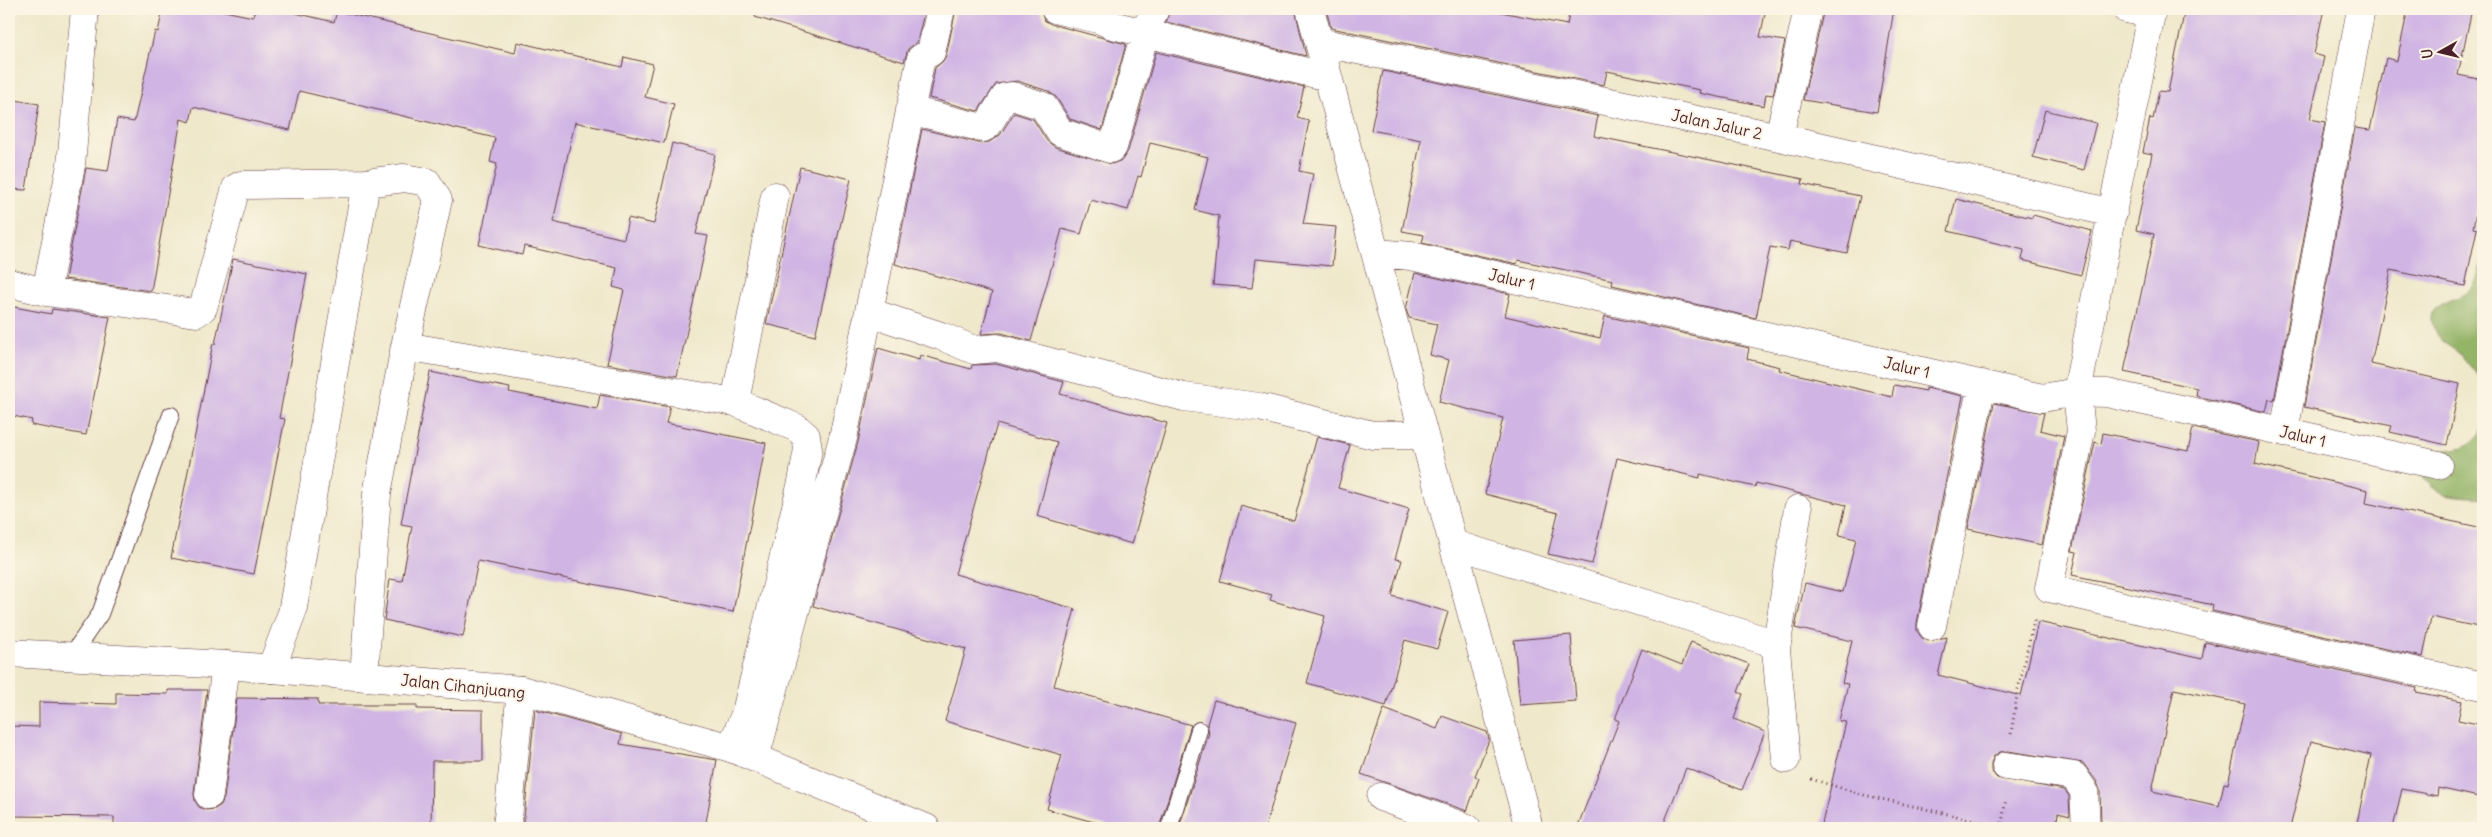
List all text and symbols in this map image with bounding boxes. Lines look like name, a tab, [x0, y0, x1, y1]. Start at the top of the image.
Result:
north arrow	[2414, 28, 2464, 78]
text: U	[2418, 48, 2437, 60]
street label: Jalan Jalur 2	[1670, 105, 1764, 143]
street label: Jalur 1	[1487, 264, 1537, 294]
street label: Jalur 1	[1882, 352, 1932, 382]
street label: Jalur 1	[2278, 421, 2328, 451]
street label: Jalan Cihanjuang	[400, 670, 526, 702]

